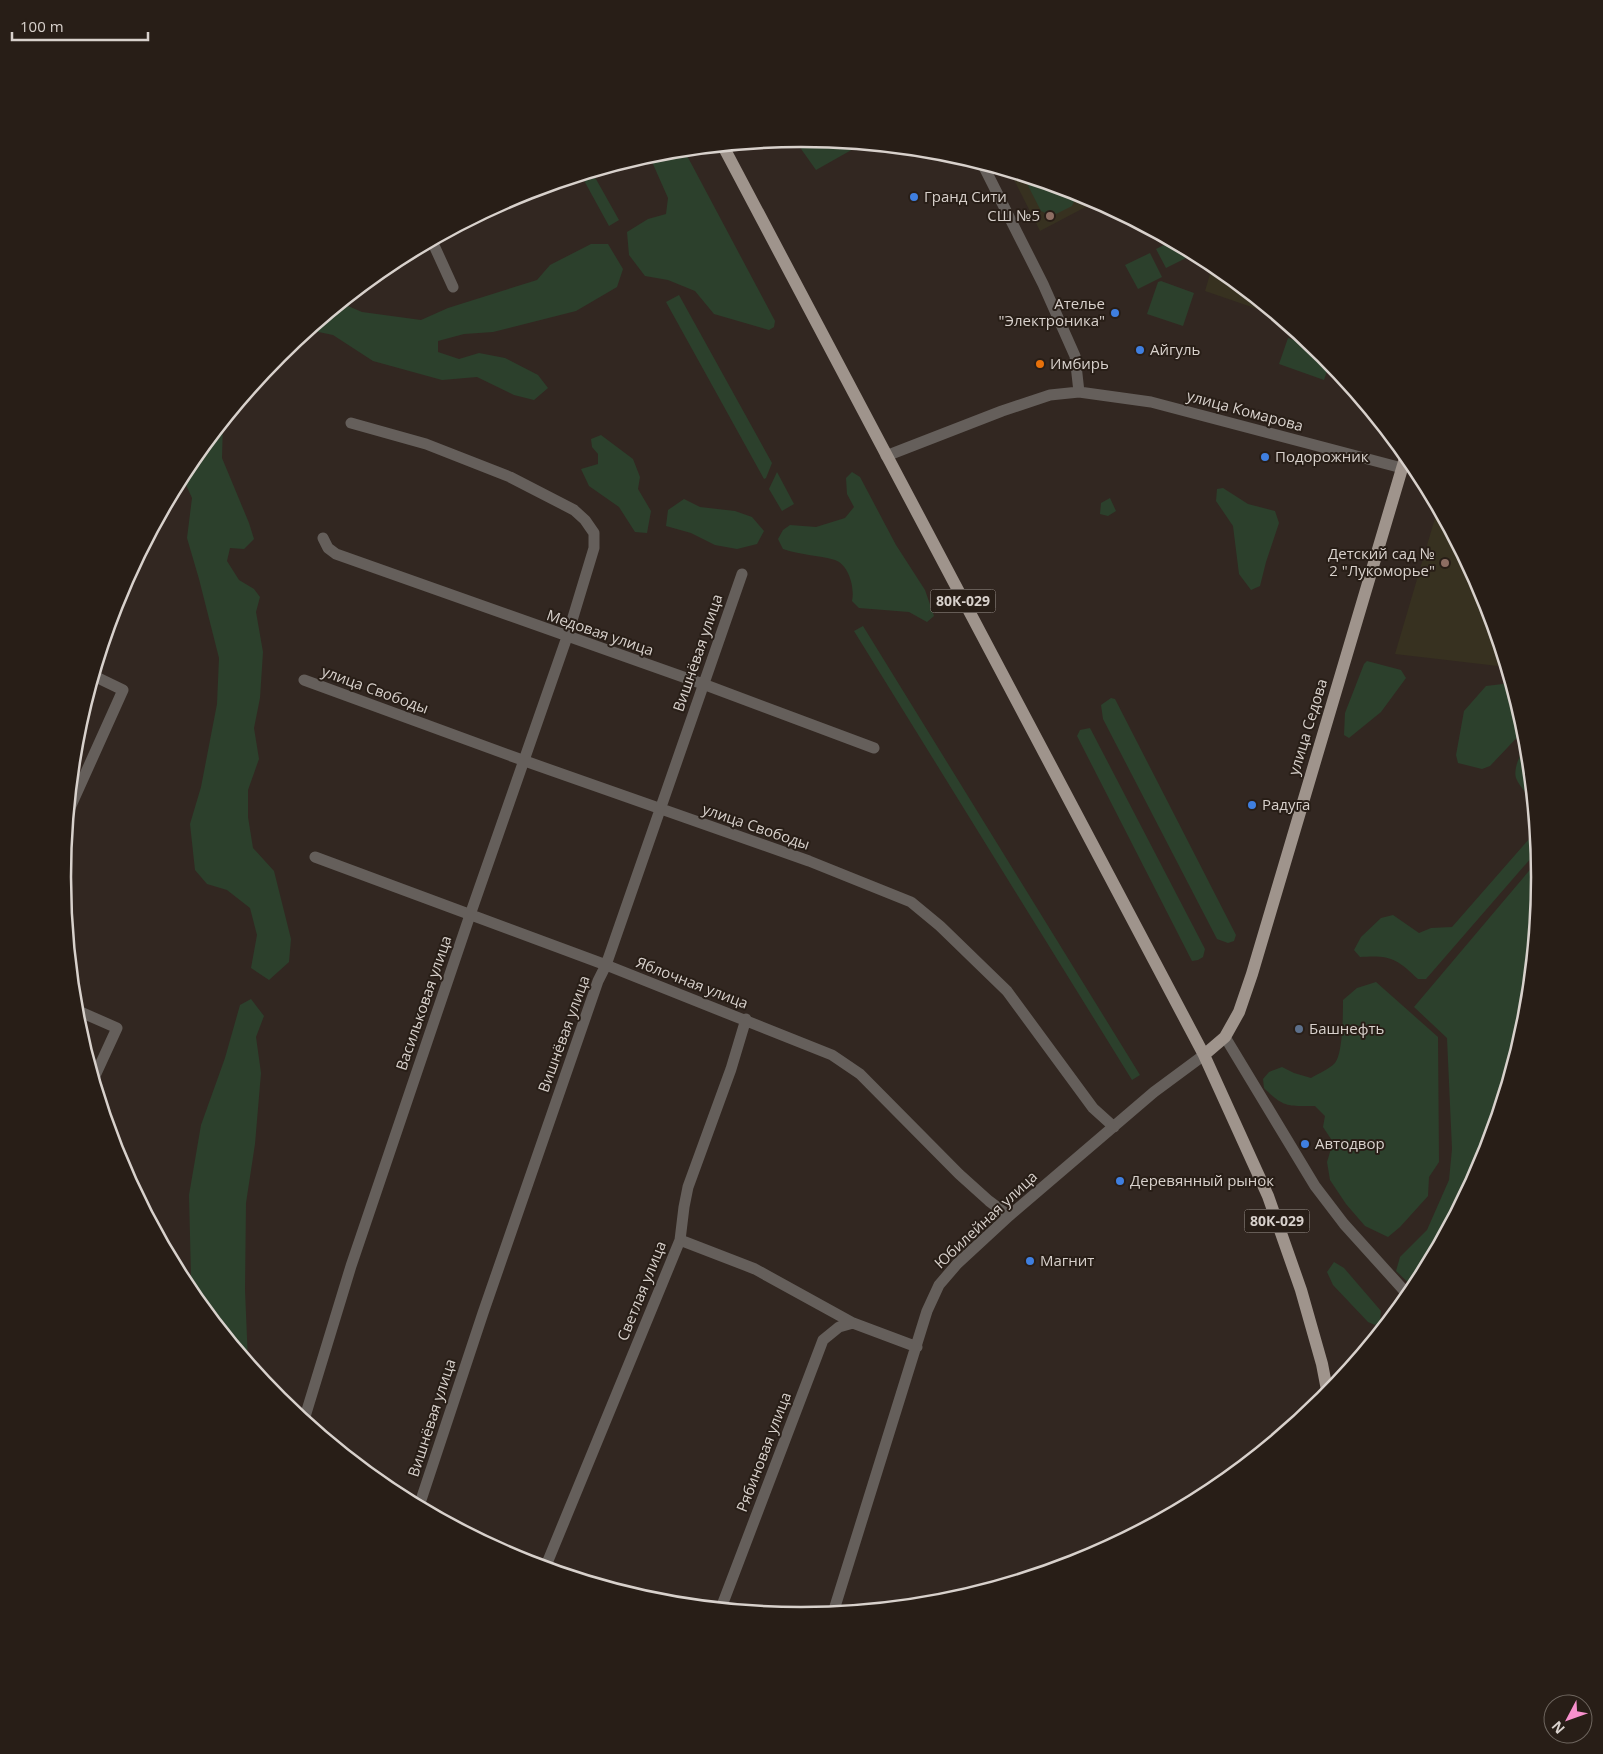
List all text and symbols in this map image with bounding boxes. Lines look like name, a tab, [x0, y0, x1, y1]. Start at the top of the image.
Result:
scale bar	[12, 10, 149, 42]
text: 100 m	[20, 16, 64, 36]
place label: Гранд Сити	[924, 186, 1007, 206]
marker: Гранд Сити	[908, 191, 920, 203]
place label: СШ №5	[987, 205, 1040, 225]
marker: СШ №5	[1044, 210, 1056, 222]
place label: Ателье "Электроника"	[998, 293, 1105, 330]
marker: Ателье "Электроника"	[1109, 307, 1121, 319]
place label: Айгуль	[1150, 339, 1201, 359]
marker: Айгуль	[1134, 344, 1146, 356]
place label: Имбирь	[1050, 353, 1109, 373]
marker: Имбирь	[1034, 358, 1046, 370]
street label: улица Комарова	[1185, 385, 1306, 435]
place label: Подорожник	[1275, 446, 1369, 466]
marker: Подорожник	[1259, 451, 1271, 463]
place label: Детский сад № 2 "Лукоморье"	[1328, 543, 1435, 580]
marker: Детский сад № 2 "Лукоморье"	[1439, 557, 1451, 569]
road number: 80К-029	[930, 590, 996, 612]
street label: Вишнёвая улица	[668, 591, 727, 714]
street label: Медовая улица	[544, 604, 657, 660]
street label: улица Свободы	[319, 660, 432, 718]
street label: улица Седова	[1283, 676, 1331, 777]
place label: Радуга	[1262, 794, 1310, 814]
street label: улица Свободы	[700, 798, 813, 854]
marker: Радуга	[1246, 799, 1258, 811]
street label: Васильковая улица	[391, 933, 456, 1073]
street label: Яблочная улица	[633, 951, 751, 1013]
street label: Вишнёвая улица	[533, 972, 593, 1095]
place label: Башнефть	[1309, 1018, 1385, 1038]
marker: Башнефть	[1293, 1023, 1305, 1035]
place label: Автодвор	[1315, 1133, 1385, 1153]
marker: Автодвор	[1299, 1138, 1311, 1150]
street label: Юбилейная улица	[929, 1166, 1041, 1272]
place label: Деревянный рынок	[1130, 1170, 1274, 1190]
marker: Деревянный рынок	[1114, 1175, 1126, 1187]
road number: 80К-029	[1244, 1210, 1310, 1232]
street label: Светлая улица	[612, 1238, 670, 1344]
place label: Магнит	[1040, 1250, 1094, 1270]
marker: Магнит	[1024, 1255, 1036, 1267]
street label: Вишнёвая улица	[403, 1356, 460, 1479]
street label: Рябиновая улица	[731, 1389, 795, 1514]
north arrow	[1543, 1694, 1593, 1744]
text: N	[1547, 1717, 1569, 1738]

